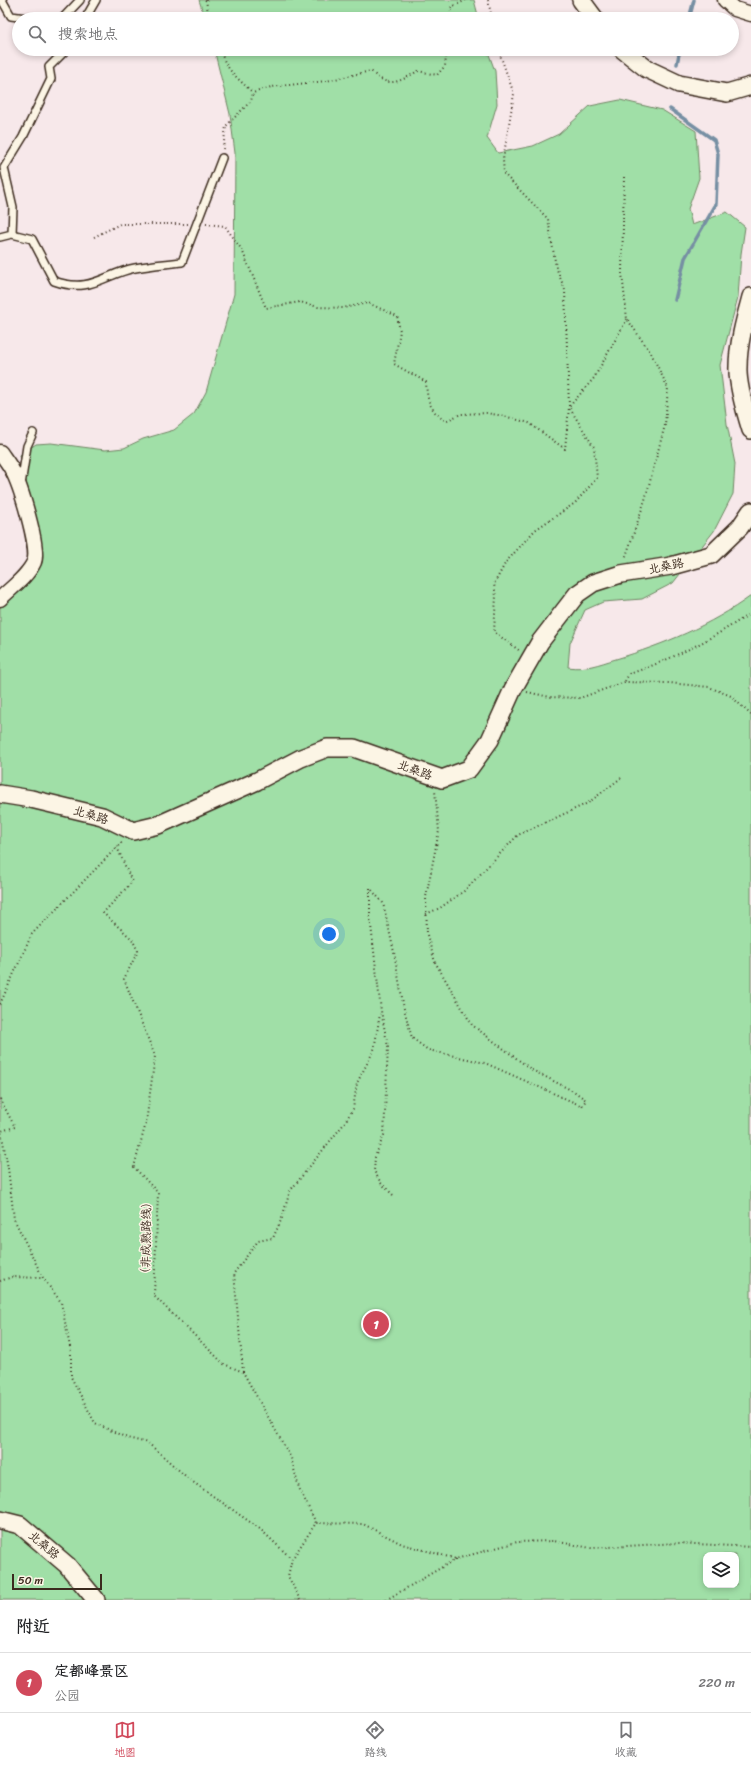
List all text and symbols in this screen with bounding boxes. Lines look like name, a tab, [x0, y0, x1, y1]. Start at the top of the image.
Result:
search box	[12, 12, 739, 56]
text: 搜索地点	[58, 21, 118, 47]
icon: search	[26, 23, 48, 45]
street label: 北桑路	[646, 551, 686, 581]
street label: 北桑路	[394, 754, 436, 786]
street label: 北桑路	[71, 799, 111, 831]
your location	[319, 924, 339, 944]
street label: （非成熟路线）	[134, 1196, 158, 1280]
pin: 1	[363, 1309, 389, 1339]
street label: 北桑路	[23, 1525, 65, 1565]
map controls	[703, 1552, 739, 1588]
button: layers	[703, 1552, 739, 1588]
text: 50 m	[18, 1571, 43, 1590]
scale bar	[12, 1572, 102, 1591]
text: 附近	[16, 1611, 50, 1641]
text: 定都峰景区	[54, 1658, 129, 1684]
text: 1	[26, 1671, 32, 1694]
text: 220 m	[698, 1671, 735, 1694]
text: 公园	[54, 1684, 80, 1707]
tab: 地图	[114, 1719, 136, 1762]
tab: 路线	[364, 1719, 386, 1762]
tab: 收藏	[615, 1719, 637, 1762]

